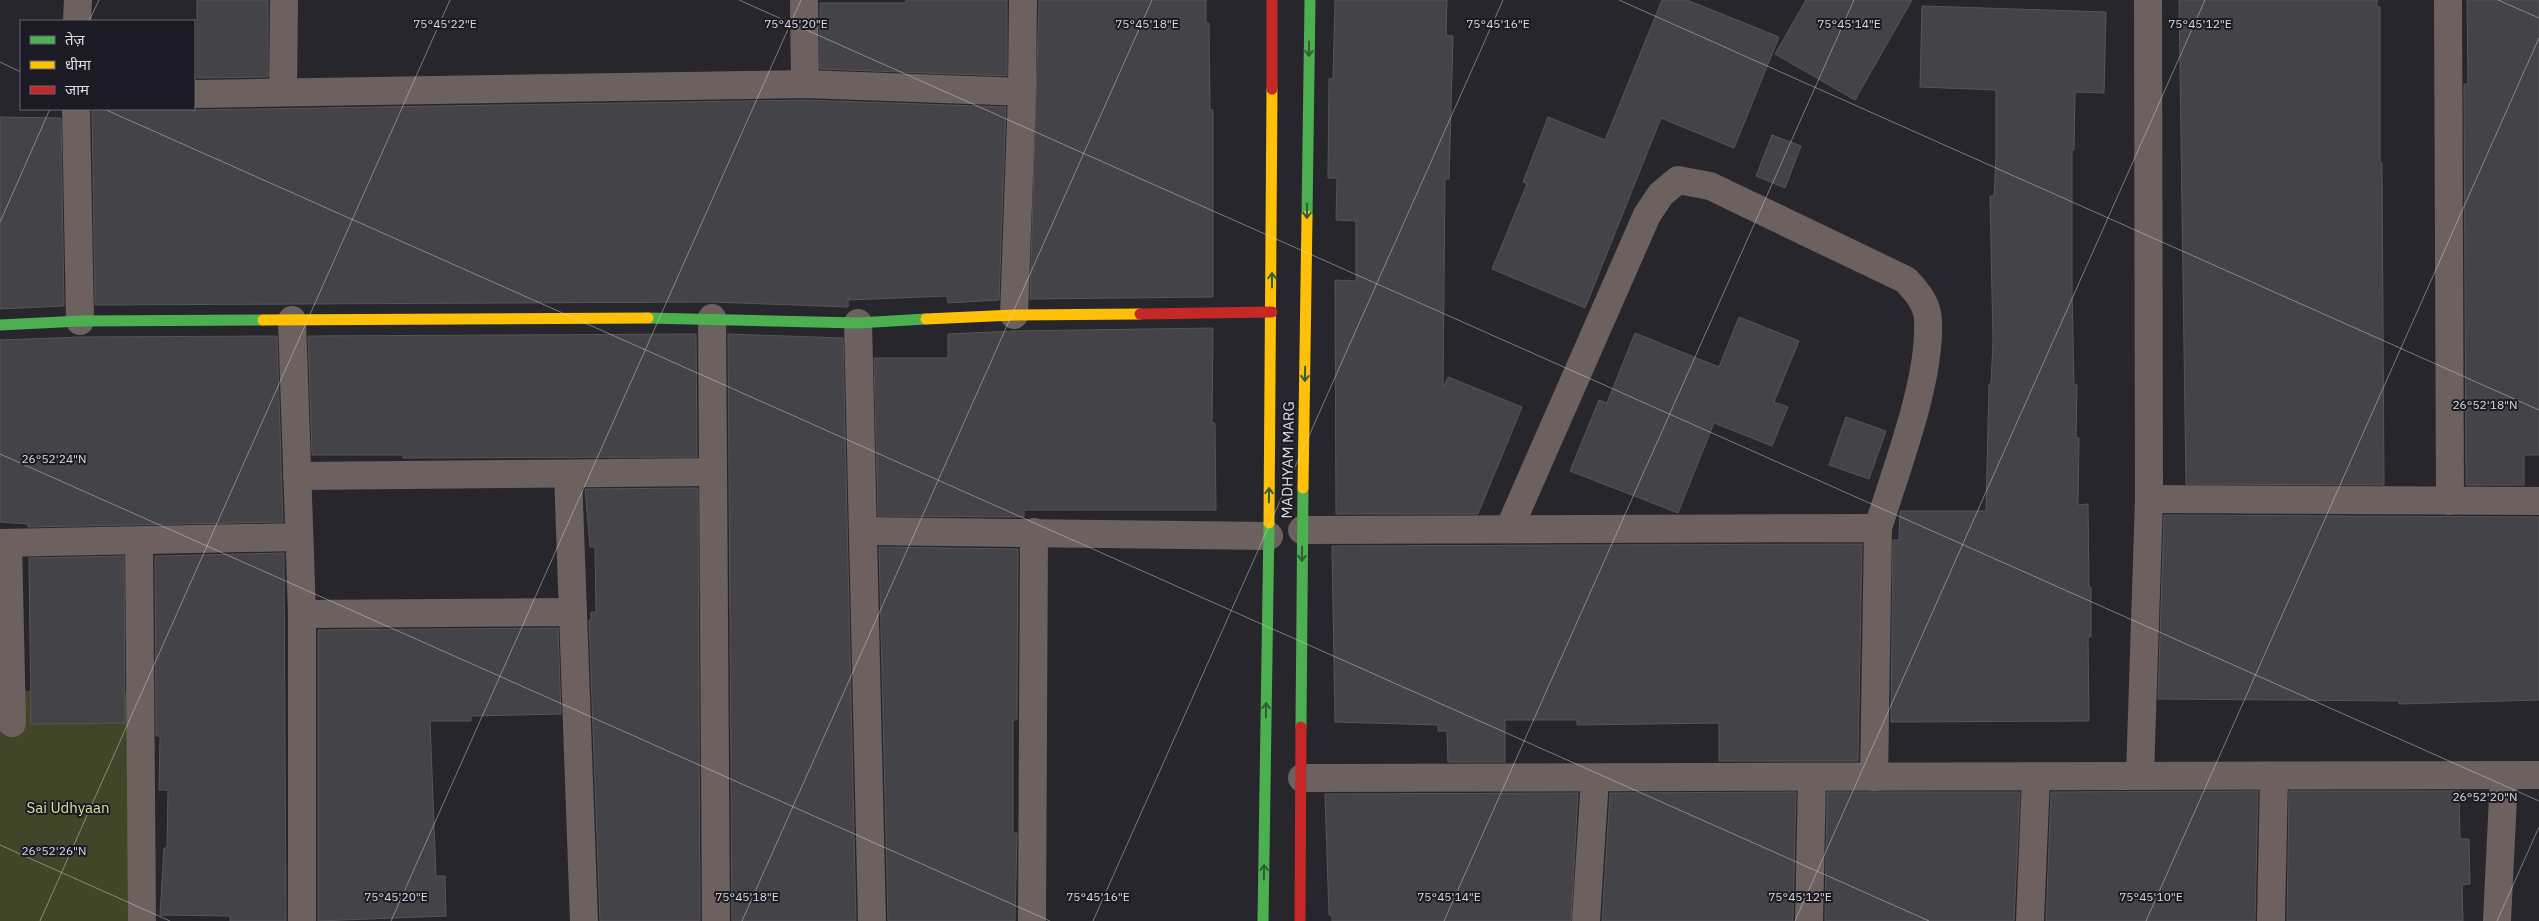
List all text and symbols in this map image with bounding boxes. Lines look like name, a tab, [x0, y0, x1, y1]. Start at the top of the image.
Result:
text: 75°45'22"E	[413, 16, 477, 31]
text: 75°45'20"E	[764, 16, 828, 31]
text: 75°45'18"E	[1115, 16, 1179, 31]
text: 75°45'16"E	[1466, 16, 1530, 31]
text: 75°45'14"E	[1817, 16, 1881, 31]
text: 75°45'12"E	[2168, 16, 2232, 31]
legend	[20, 20, 195, 110]
text: तेज़	[65, 30, 86, 49]
one-way arrow	[1304, 40, 1314, 56]
text: धीमा	[65, 55, 92, 74]
text: जाम	[65, 80, 90, 99]
one-way arrow	[1302, 202, 1312, 219]
one-way arrow	[1267, 272, 1277, 288]
one-way arrow	[1300, 365, 1310, 381]
text: 26°52'18"N	[2452, 397, 2518, 412]
street label: MADHYAM MARG	[1277, 401, 1298, 519]
text: 26°52'24"N	[21, 451, 87, 466]
one-way arrow	[1264, 487, 1274, 504]
one-way arrow	[1297, 545, 1307, 561]
one-way arrow	[1261, 702, 1271, 718]
text: 26°52'20"N	[2452, 789, 2518, 804]
park label: Sai Udhyaan	[26, 798, 110, 817]
text: 26°52'26"N	[21, 843, 87, 858]
one-way arrow	[1259, 865, 1269, 881]
text: 75°45'20"E	[364, 889, 428, 904]
text: 75°45'18"E	[715, 889, 779, 904]
text: 75°45'16"E	[1066, 889, 1130, 904]
text: 75°45'14"E	[1417, 889, 1481, 904]
text: 75°45'12"E	[1768, 889, 1832, 904]
text: 75°45'10"E	[2119, 889, 2183, 904]

